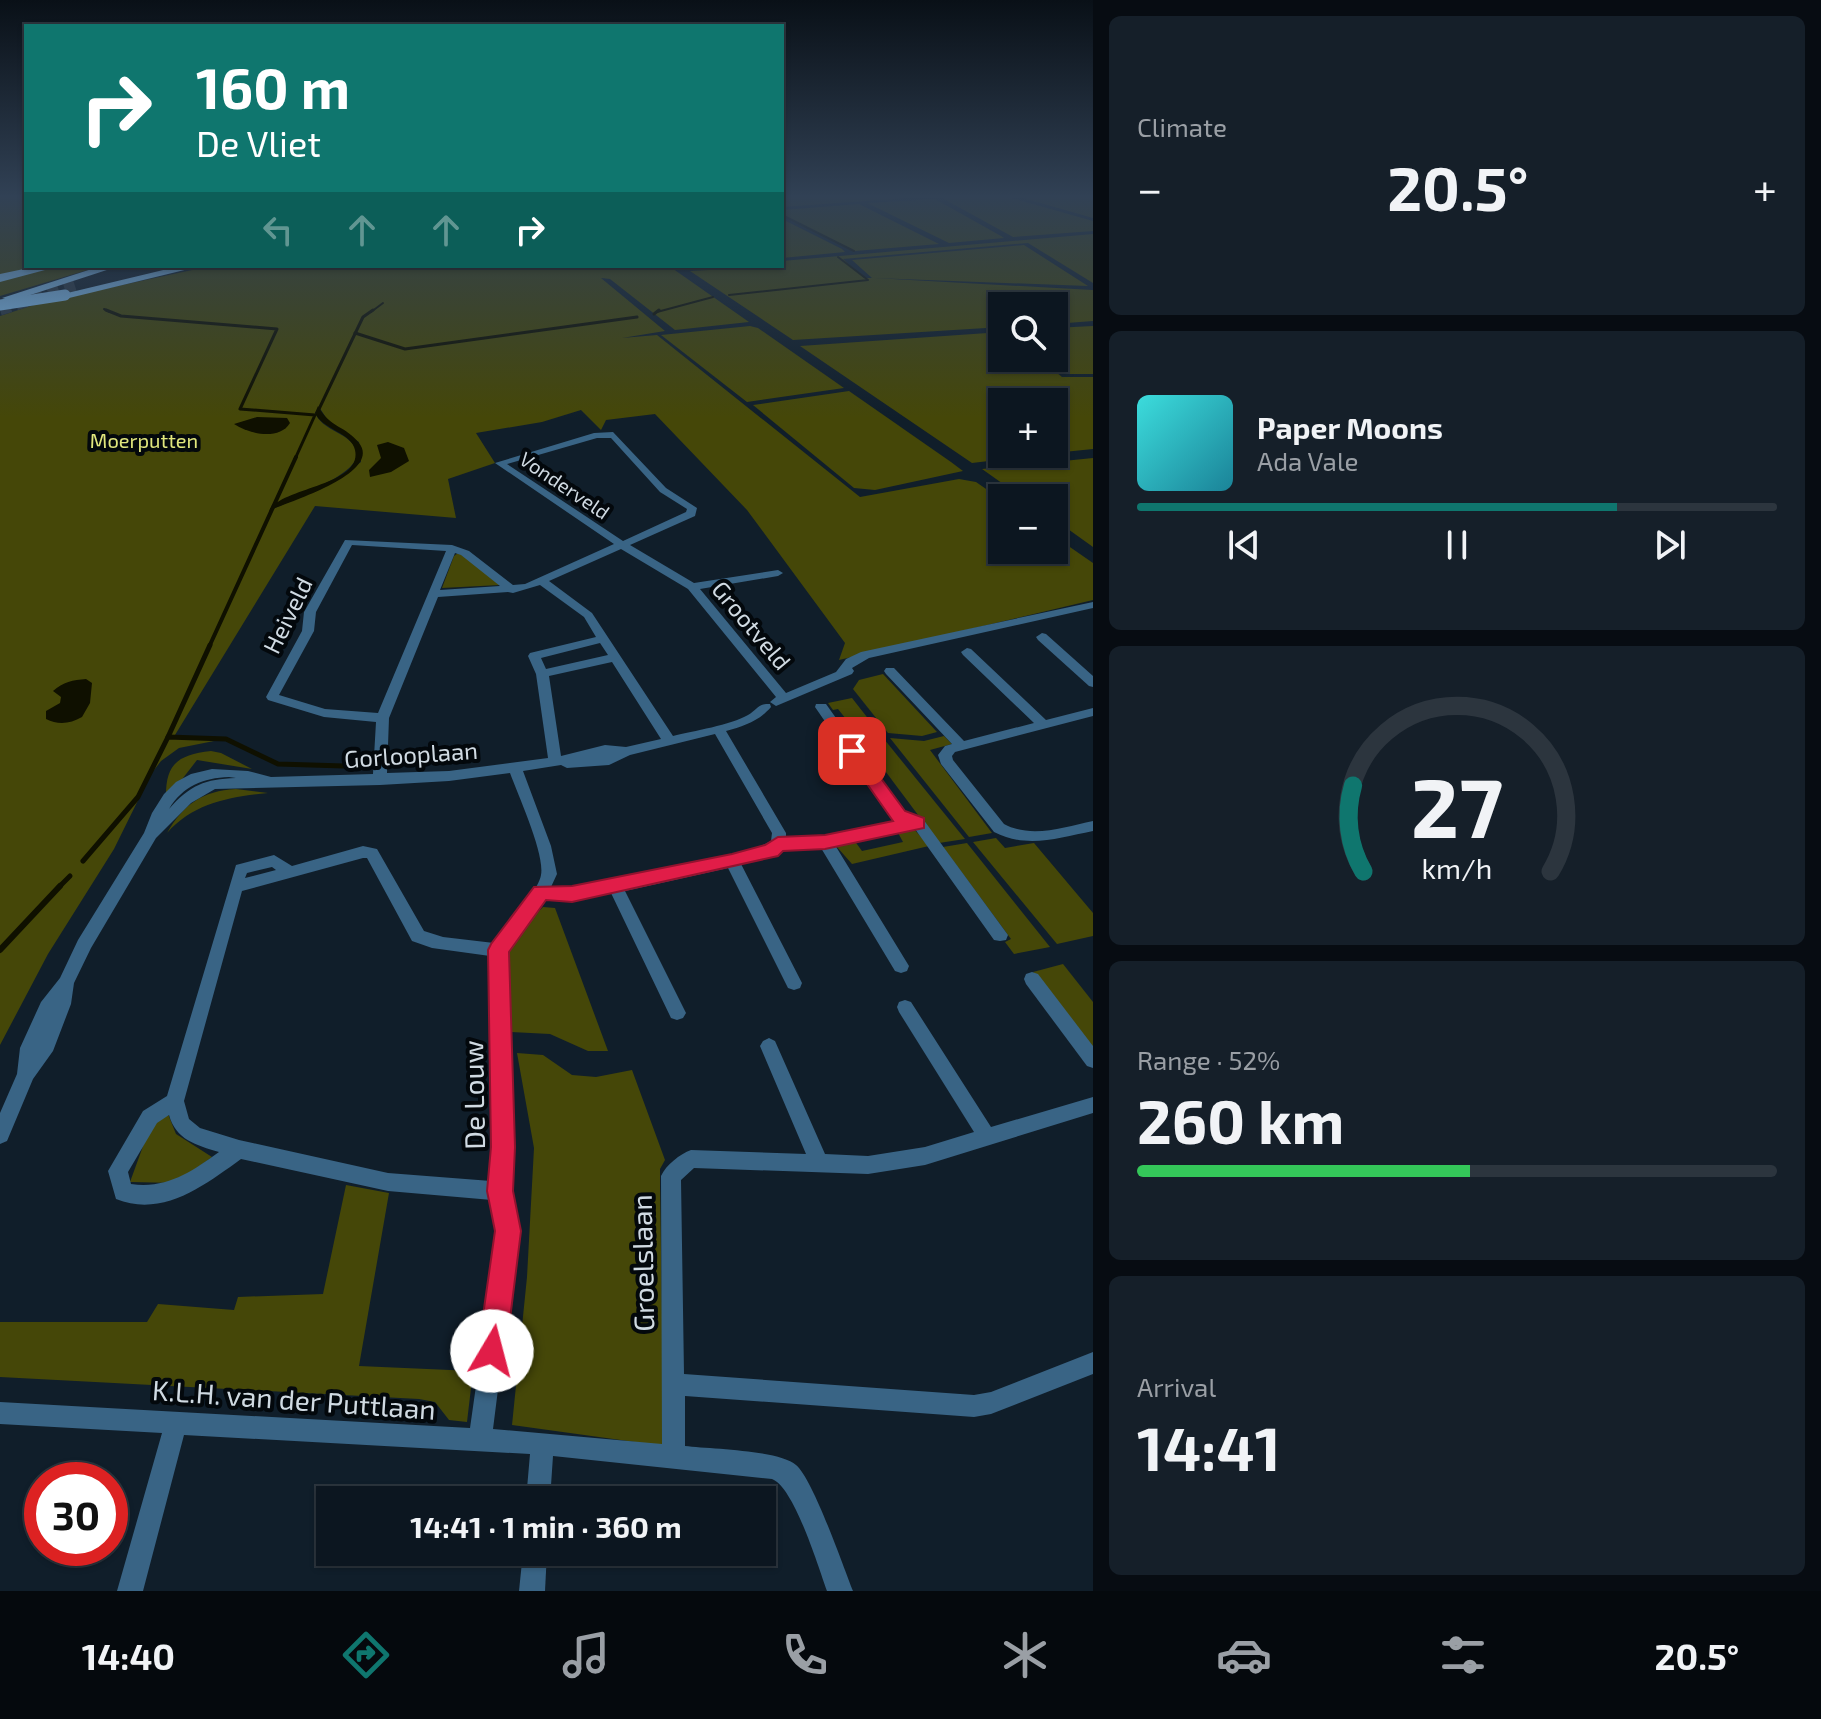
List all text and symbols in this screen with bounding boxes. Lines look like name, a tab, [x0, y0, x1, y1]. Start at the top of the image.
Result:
text: 160 m	[196, 53, 350, 120]
icon: right	[64, 56, 168, 160]
text: Climate	[1137, 111, 1227, 142]
text: De Vliet	[196, 121, 321, 164]
text: 20.5°	[1387, 151, 1528, 223]
text: −	[1137, 161, 1163, 214]
text: +	[1753, 161, 1777, 214]
icon: left	[256, 208, 300, 252]
icon: ahead	[340, 208, 384, 252]
icon: ahead	[424, 208, 468, 252]
icon: right	[508, 208, 552, 252]
map controls	[988, 292, 1068, 564]
button: search	[988, 292, 1068, 372]
button: +	[988, 388, 1068, 468]
text: Paper Moons	[1257, 409, 1443, 445]
park label: Moerputten	[90, 428, 198, 452]
text: Ada Vale	[1257, 445, 1359, 476]
street label: Vonderveld	[515, 446, 615, 524]
button: −	[988, 484, 1068, 564]
icon: previous	[1222, 523, 1266, 567]
icon: pause	[1435, 523, 1479, 567]
icon: next	[1648, 523, 1692, 567]
street label: Heiveld	[256, 572, 318, 658]
street label: Grootveld	[706, 575, 798, 675]
pin	[818, 717, 886, 785]
icon: arrive	[830, 729, 874, 773]
street label: Gorlooplaan	[343, 735, 479, 773]
text: 27	[1411, 754, 1503, 854]
text: km/h	[1422, 850, 1492, 885]
street label: De Louw	[455, 1040, 491, 1150]
text: Range · 52%	[1137, 1044, 1280, 1075]
text: 260 km	[1137, 1084, 1344, 1156]
street label: Groelslaan	[624, 1194, 660, 1332]
position arrow	[450, 1309, 534, 1393]
text: Arrival	[1137, 1371, 1216, 1402]
street label: K.L.H. van der Puttlaan	[151, 1372, 437, 1426]
text: 14:41	[1137, 1411, 1281, 1483]
speed limit sign: 30	[24, 1462, 128, 1566]
text: 14:41 · 1 min · 360 m	[410, 1508, 682, 1544]
icon: directions	[338, 1627, 394, 1683]
icon: music	[558, 1627, 614, 1683]
icon: phone	[777, 1627, 833, 1683]
icon: climate	[997, 1627, 1053, 1683]
icon: car	[1216, 1627, 1272, 1683]
icon: filters	[1435, 1627, 1491, 1683]
text: 14:40	[82, 1634, 175, 1677]
text: 20.5°	[1655, 1634, 1739, 1677]

